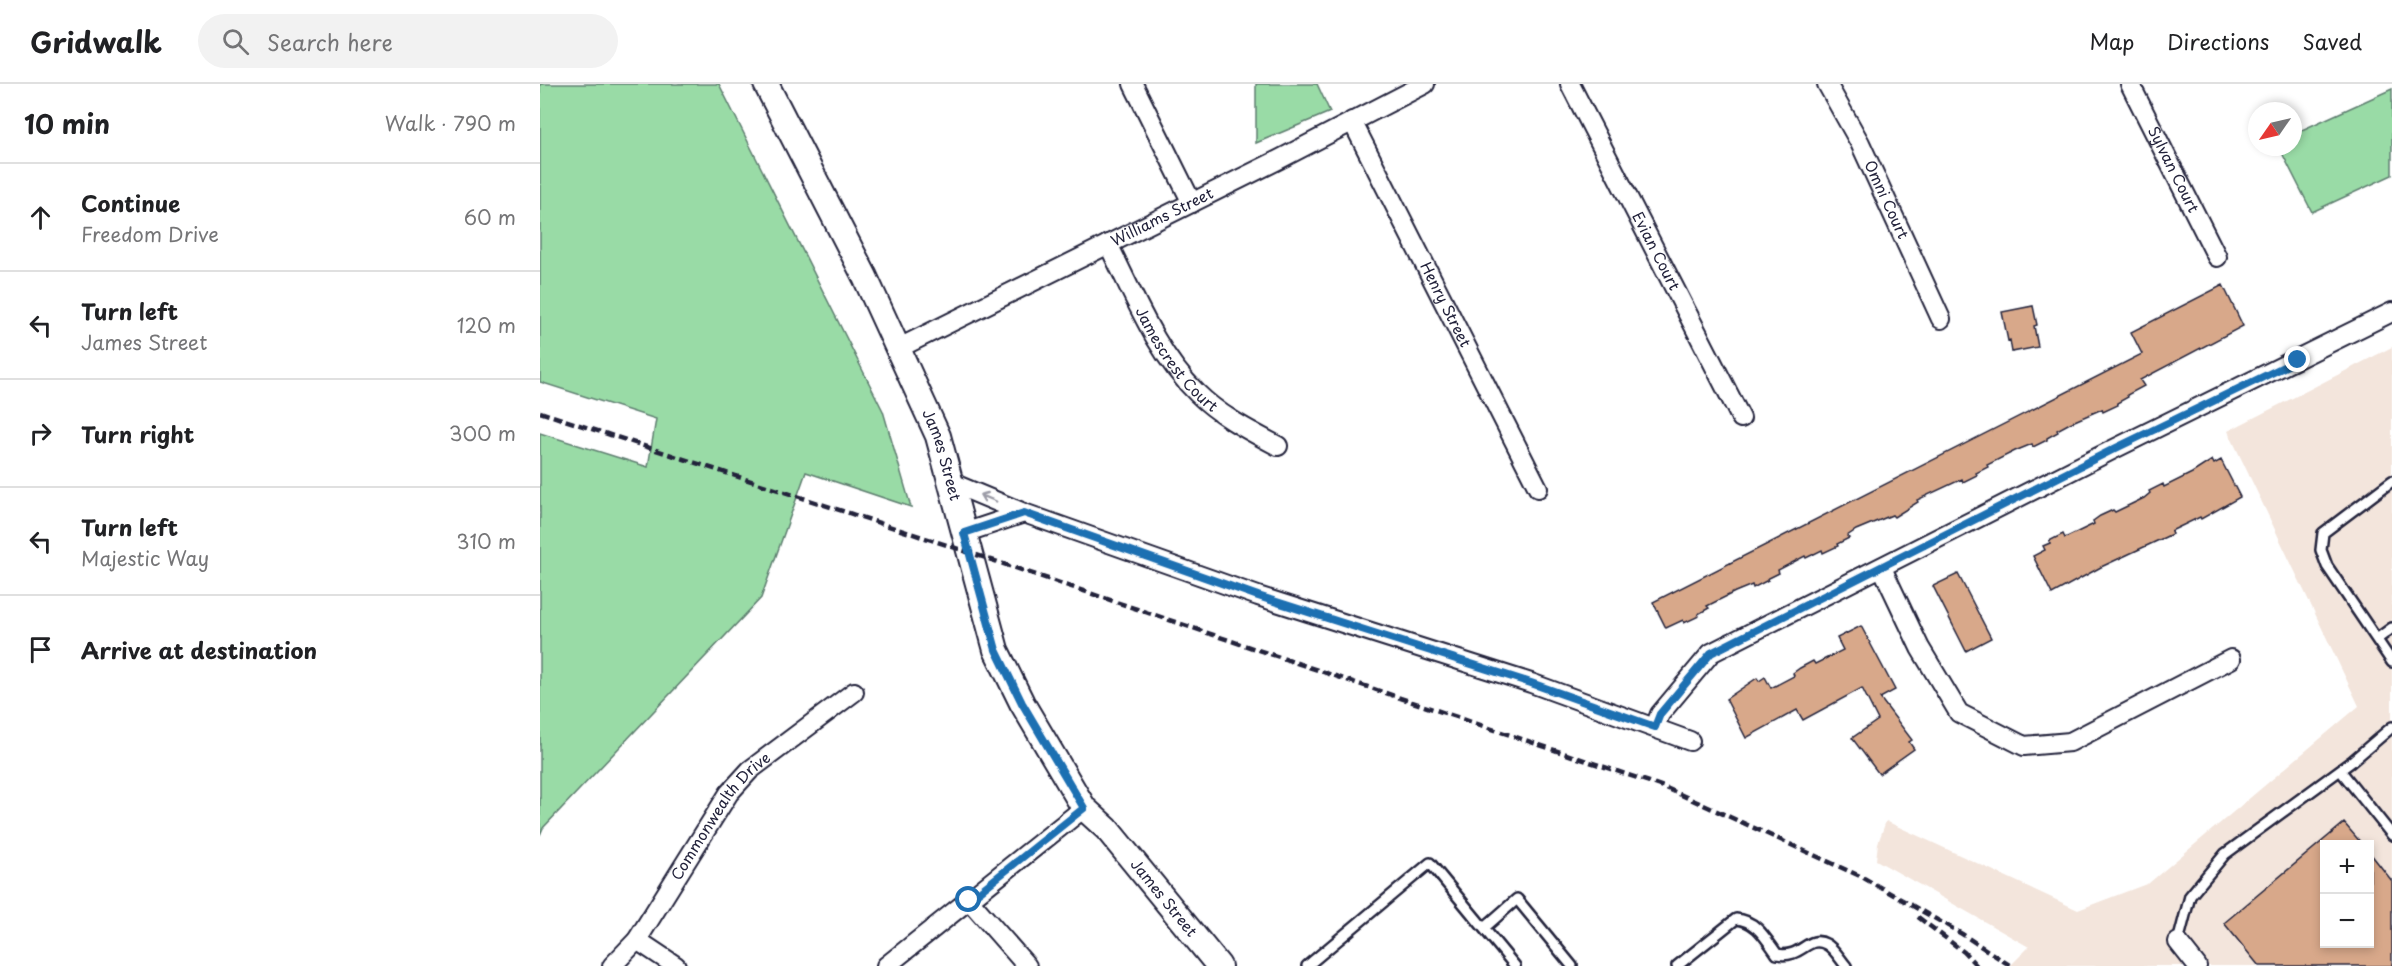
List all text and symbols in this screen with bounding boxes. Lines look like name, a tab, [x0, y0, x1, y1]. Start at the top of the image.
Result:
search box	[198, 14, 618, 68]
text: Gridwalk	[30, 20, 162, 63]
icon: search	[219, 25, 252, 58]
text: Search here	[267, 25, 393, 58]
text: Map	[2089, 25, 2134, 57]
text: Directions	[2167, 25, 2269, 57]
text: Saved	[2302, 25, 2362, 57]
north arrow	[2248, 102, 2302, 156]
text: 10 min	[24, 104, 110, 143]
text: Walk · 790 m	[385, 108, 516, 138]
street label: Sylvan Court	[2143, 122, 2206, 216]
street label: Omni Court	[1859, 156, 1916, 242]
street label: Williams Street	[1106, 181, 1217, 251]
text: Continue	[81, 186, 180, 219]
icon: ahead	[24, 201, 57, 234]
text: 60 m	[464, 202, 516, 232]
street label: Evian Court	[1627, 207, 1687, 294]
text: Freedom Drive	[81, 219, 219, 249]
street label: Henry Street	[1415, 257, 1478, 351]
text: Turn left	[81, 294, 178, 327]
street label: Jamescrest Court	[1130, 302, 1223, 417]
icon: left	[24, 309, 57, 342]
text: 120 m	[457, 310, 516, 340]
text: James Street	[81, 327, 208, 357]
route end	[2284, 346, 2310, 372]
street label: James Street	[917, 405, 968, 503]
icon: right	[24, 417, 57, 450]
text: Turn right	[81, 417, 194, 450]
text: 300 m	[449, 418, 516, 448]
one-way arrow	[979, 492, 998, 503]
text: Turn left	[81, 510, 178, 543]
icon: left	[24, 525, 57, 558]
text: 310 m	[456, 526, 516, 556]
text: Majestic Way	[81, 543, 209, 573]
icon: arrive	[24, 633, 57, 666]
text: Arrive at destination	[81, 633, 317, 666]
street label: Commonwealth Drive	[664, 746, 775, 884]
map controls	[2320, 840, 2374, 948]
button: +	[2320, 840, 2374, 894]
street label: James Street	[1126, 853, 1204, 941]
route start	[955, 886, 981, 912]
button: −	[2320, 894, 2374, 948]

